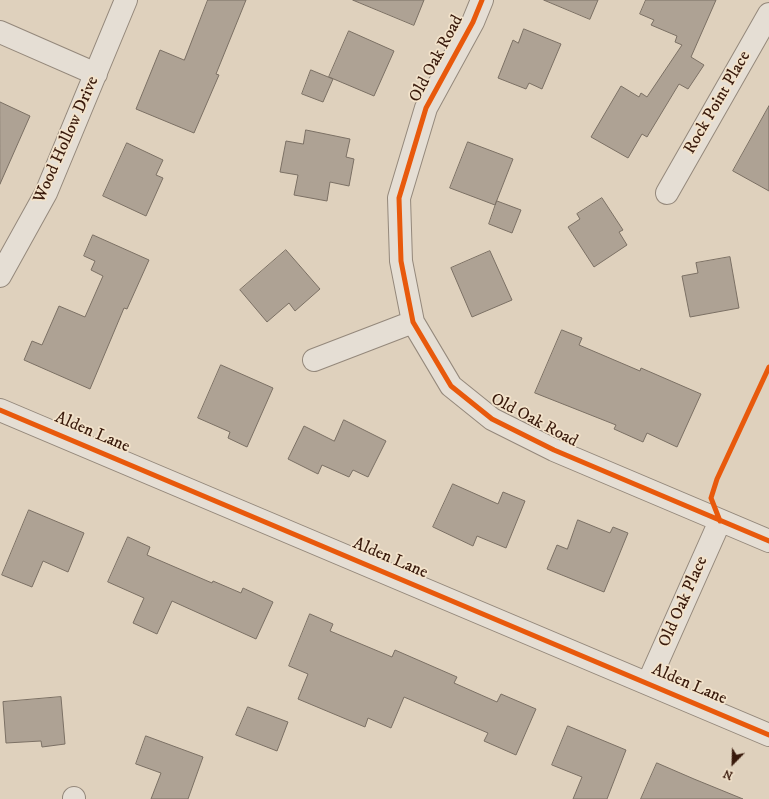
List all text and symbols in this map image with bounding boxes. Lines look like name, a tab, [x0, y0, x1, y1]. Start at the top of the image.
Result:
street label: Old Oak Road	[406, 12, 468, 106]
street label: Rock Point Place	[680, 48, 756, 158]
street label: Wood Hollow Drive	[30, 74, 104, 206]
street label: Old Oak Road	[487, 390, 581, 452]
street label: Alden Lane	[52, 408, 132, 458]
street label: Alden Lane	[350, 534, 430, 584]
street label: Old Oak Place	[655, 554, 713, 650]
street label: Alden Lane	[649, 660, 729, 710]
north arrow	[713, 743, 753, 783]
text: N	[721, 766, 735, 782]

